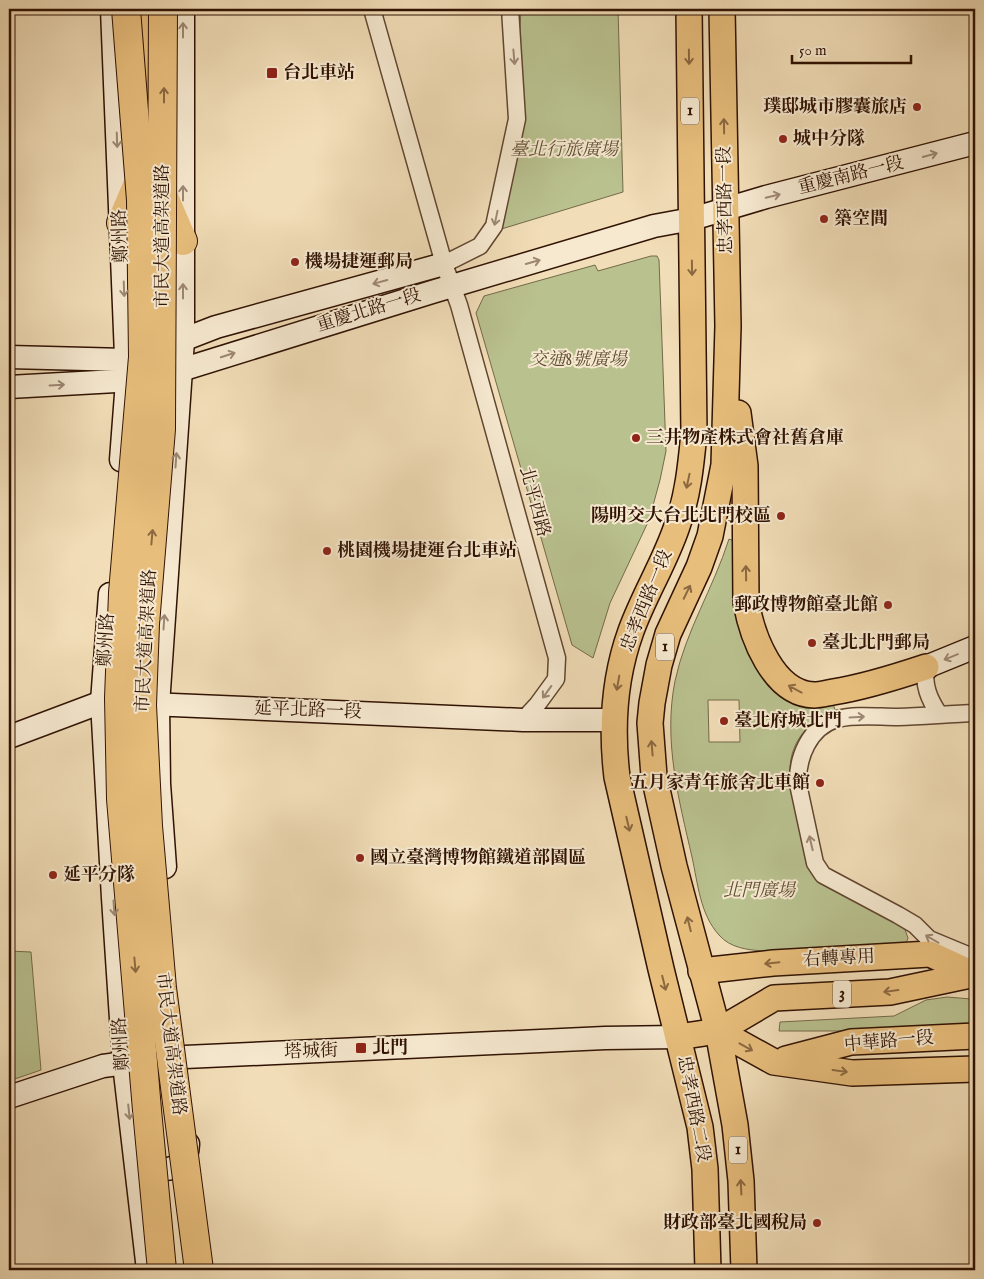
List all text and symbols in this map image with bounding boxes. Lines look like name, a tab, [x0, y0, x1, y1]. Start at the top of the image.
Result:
one-way arrow	[178, 22, 188, 38]
scale bar	[792, 32, 910, 64]
text: 50 m	[799, 41, 827, 60]
one-way arrow	[509, 49, 519, 65]
one-way arrow	[685, 49, 694, 65]
place label: 台北車站	[283, 62, 355, 85]
marker: 台北車站	[265, 66, 279, 80]
one-way arrow	[159, 87, 169, 104]
place label: 璞邸城市膠囊旅店	[763, 96, 907, 119]
road number: 1	[681, 98, 699, 124]
marker: 璞邸城市膠囊旅店	[911, 101, 923, 113]
one-way arrow	[720, 118, 729, 134]
place label: 城中分隊	[793, 128, 865, 151]
one-way arrow	[113, 132, 122, 148]
marker: 城中分隊	[777, 133, 789, 145]
park label: 臺北行旅廣場	[510, 139, 620, 162]
street label: 忠孝西路一段	[714, 146, 738, 254]
one-way arrow	[922, 150, 938, 159]
street label: 重慶南路一段	[796, 152, 906, 200]
street label: 市民大道高架道路	[152, 164, 175, 308]
one-way arrow	[178, 185, 188, 201]
one-way arrow	[764, 191, 780, 200]
place label: 築空間	[834, 208, 888, 231]
street label: 鄭州路	[109, 209, 133, 263]
one-way arrow	[491, 209, 500, 225]
marker: 築空間	[818, 213, 830, 225]
place label: 機場捷運郵局	[305, 251, 413, 274]
marker: 機場捷運郵局	[289, 256, 301, 268]
one-way arrow	[524, 256, 540, 266]
one-way arrow	[687, 259, 697, 275]
one-way arrow	[373, 278, 389, 287]
one-way arrow	[119, 281, 128, 297]
one-way arrow	[178, 283, 188, 300]
street label: 重慶北路一段	[314, 284, 424, 338]
one-way arrow	[220, 349, 236, 359]
park label: 交通8號廣場	[529, 349, 629, 372]
one-way arrow	[49, 380, 65, 389]
place label: 三井物產株式會社舊倉庫	[646, 427, 844, 450]
marker: 三井物產株式會社舊倉庫	[630, 432, 642, 444]
one-way arrow	[171, 452, 180, 468]
street label: 北平西路	[514, 464, 554, 540]
one-way arrow	[683, 472, 693, 488]
place label: 陽明交大台北北門校區	[591, 505, 771, 528]
marker: 陽明交大台北北門校區	[775, 510, 787, 522]
one-way arrow	[148, 529, 157, 545]
place label: 桃園機場捷運台北車站	[337, 540, 517, 563]
marker: 桃園機場捷運台北車站	[321, 545, 333, 557]
street label: 忠孝西路一段	[616, 547, 678, 655]
one-way arrow	[741, 565, 751, 581]
street label: 市民大道高架道路	[132, 568, 162, 714]
one-way arrow	[683, 585, 692, 600]
place label: 郵政博物館臺北館	[734, 594, 878, 617]
marker: 郵政博物館臺北館	[882, 599, 894, 611]
street label: 鄭州路	[94, 612, 120, 668]
one-way arrow	[159, 614, 169, 630]
place label: 臺北北門郵局	[822, 632, 930, 655]
road number: 1	[656, 634, 674, 660]
marker: 臺北北門郵局	[806, 637, 818, 649]
one-way arrow	[944, 653, 959, 662]
one-way arrow	[613, 675, 622, 691]
one-way arrow	[788, 684, 803, 693]
one-way arrow	[542, 685, 552, 699]
street label: 延平北路一段	[254, 698, 362, 724]
place label: 臺北府城北門	[734, 710, 842, 733]
one-way arrow	[849, 713, 865, 722]
marker: 臺北府城北門	[718, 715, 730, 727]
one-way arrow	[647, 741, 656, 757]
place label: 五月家青年旅舍北車館	[630, 772, 810, 795]
marker: 五月家青年旅舍北車館	[814, 777, 826, 789]
one-way arrow	[624, 816, 633, 832]
one-way arrow	[806, 835, 815, 851]
place label: 國立臺灣博物館鐵道部園區	[370, 847, 586, 870]
marker: 國立臺灣博物館鐵道部園區	[354, 852, 366, 864]
place label: 延平分隊	[63, 864, 135, 887]
marker: 延平分隊	[47, 869, 59, 881]
park label: 北門廣場	[723, 880, 797, 903]
one-way arrow	[109, 900, 118, 916]
one-way arrow	[684, 917, 693, 933]
one-way arrow	[926, 934, 940, 944]
street label: 右轉專用	[802, 946, 876, 972]
one-way arrow	[130, 957, 140, 973]
one-way arrow	[764, 958, 780, 968]
street label: 市民大道高架道路	[150, 971, 190, 1117]
one-way arrow	[660, 974, 670, 990]
road number: 3	[833, 981, 851, 1008]
one-way arrow	[883, 986, 899, 996]
street label: 鄭州路	[109, 1016, 135, 1072]
street label: 中華路一段	[843, 1027, 935, 1057]
place label: 北門	[372, 1037, 408, 1060]
street label: 塔城街	[284, 1040, 338, 1064]
marker: 北門	[354, 1041, 368, 1055]
one-way arrow	[739, 1042, 753, 1052]
street label: 忠孝西路二段	[671, 1054, 715, 1164]
one-way arrow	[832, 1066, 848, 1076]
one-way arrow	[124, 1104, 134, 1120]
road number: 1	[729, 1136, 747, 1164]
one-way arrow	[737, 1179, 746, 1195]
place label: 財政部臺北國稅局	[663, 1212, 807, 1235]
marker: 財政部臺北國稅局	[811, 1217, 823, 1229]

